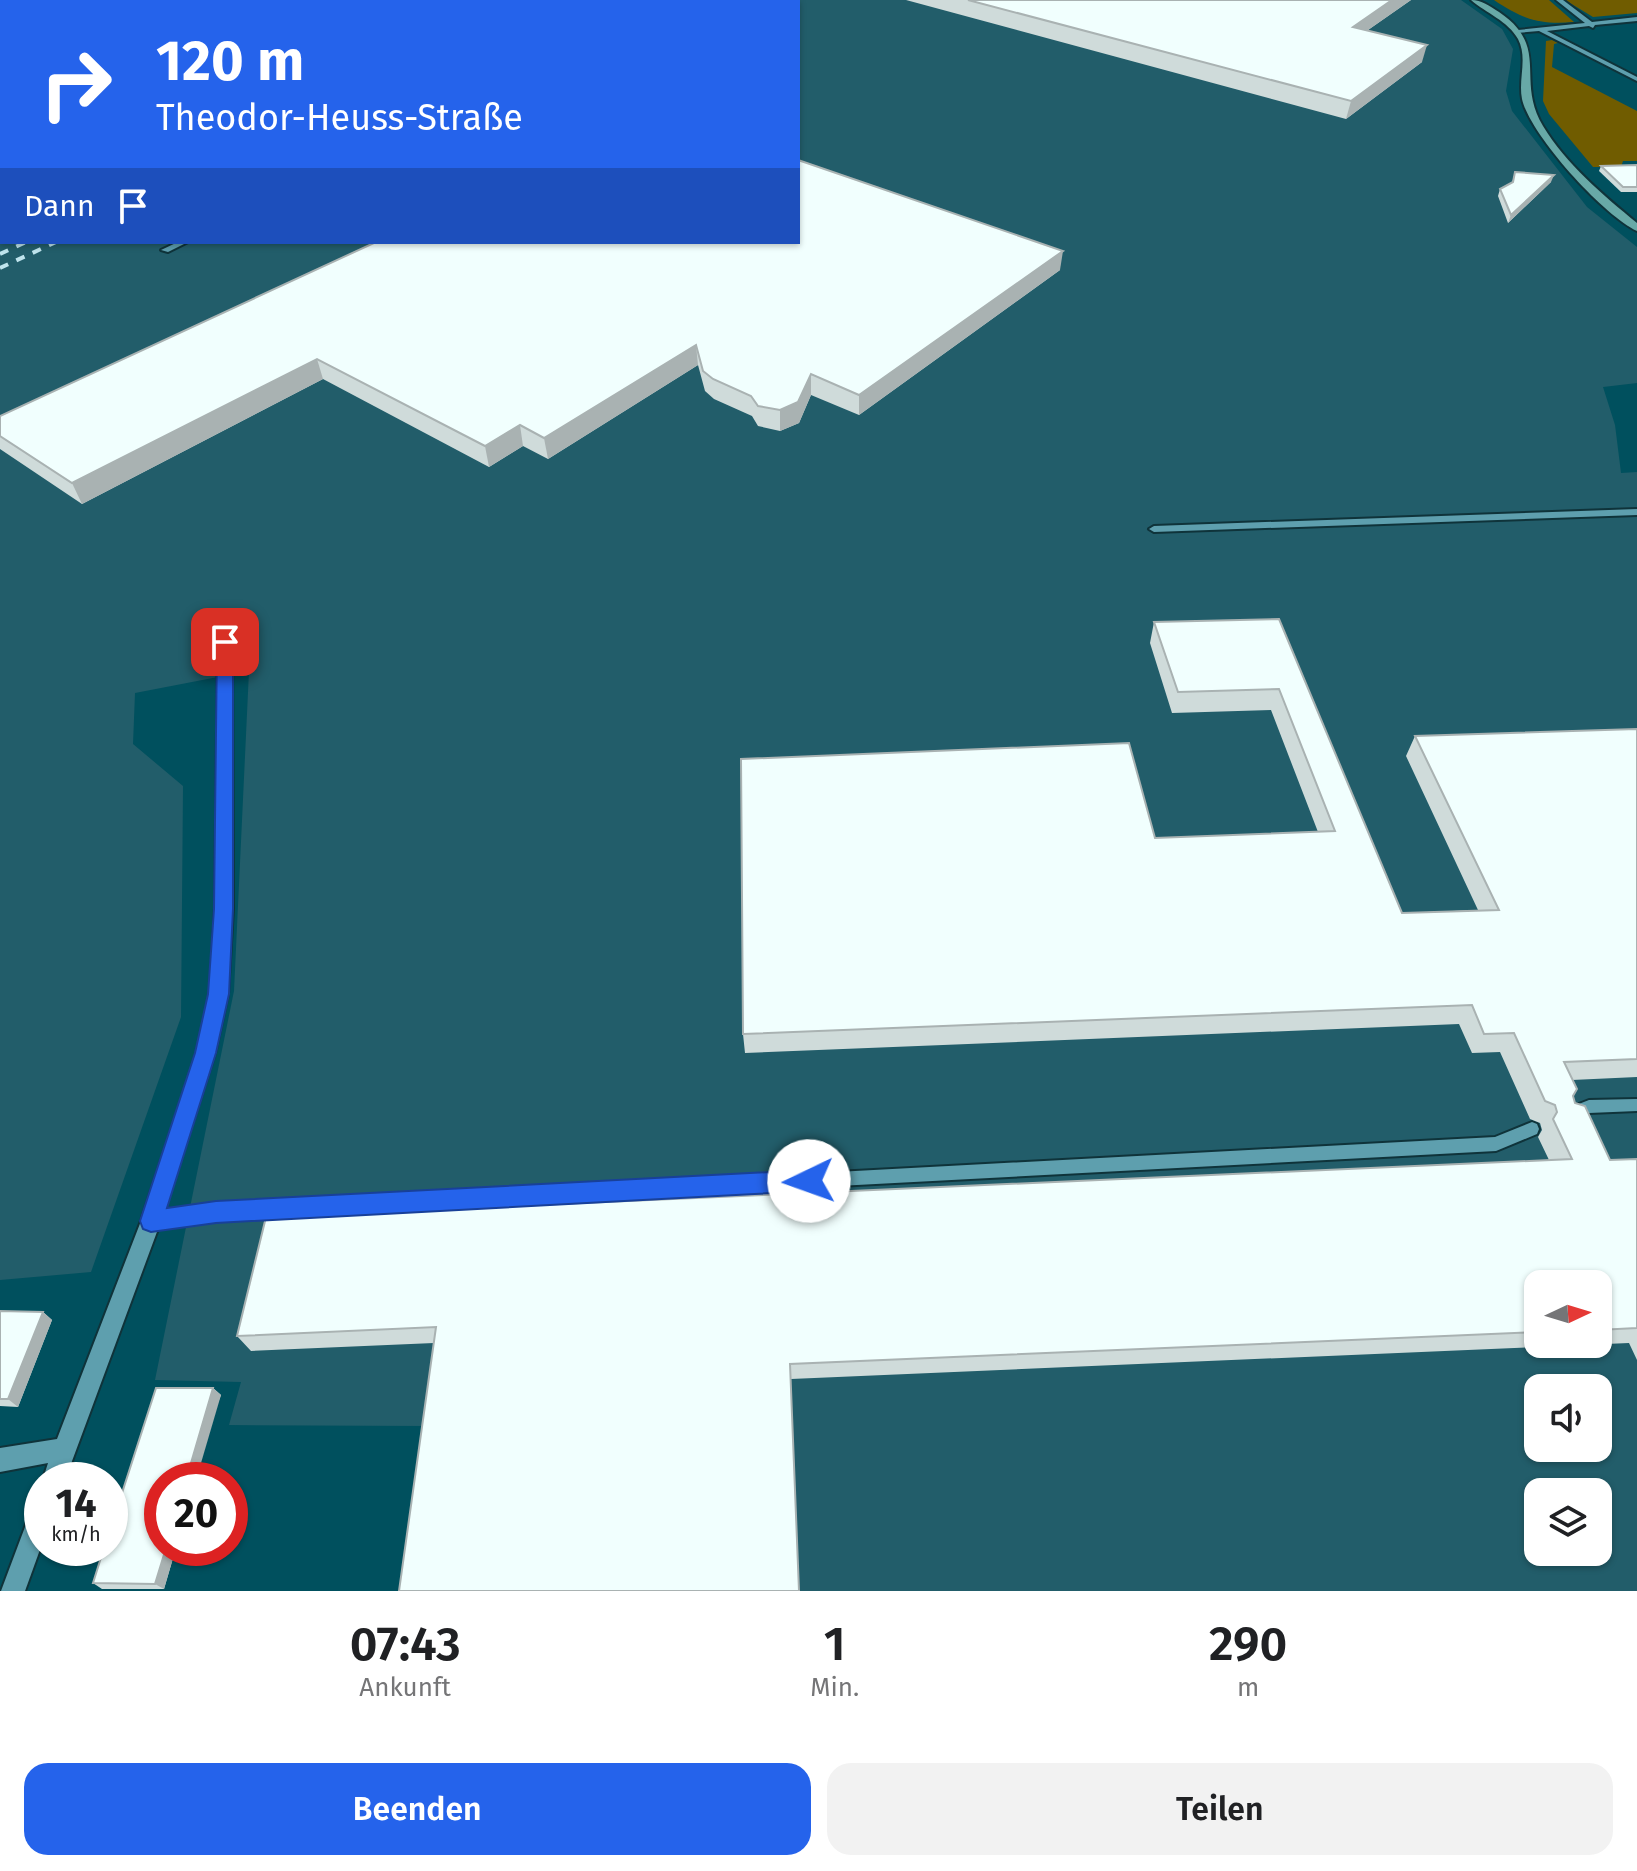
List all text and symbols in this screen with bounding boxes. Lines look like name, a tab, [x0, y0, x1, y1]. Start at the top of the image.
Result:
text: 120 m	[156, 28, 304, 95]
icon: right	[24, 32, 128, 136]
text: Theodor-Heuss-Straße	[156, 96, 523, 140]
icon: arrive	[111, 184, 155, 228]
text: Dann	[24, 188, 95, 224]
pin	[191, 608, 259, 676]
icon: arrive	[203, 620, 247, 664]
position arrow	[767, 1139, 851, 1223]
north arrow	[1524, 1270, 1612, 1358]
map controls	[1524, 1270, 1612, 1566]
button: sound	[1524, 1374, 1612, 1462]
speed limit sign: 20	[144, 1462, 248, 1566]
button: layers	[1524, 1478, 1612, 1566]
text: 14	[55, 1480, 97, 1528]
text: km/h	[51, 1522, 101, 1546]
text: 07:43	[350, 1615, 461, 1673]
text: 1	[824, 1615, 846, 1673]
text: 290	[1209, 1615, 1287, 1673]
text: Ankunft	[359, 1672, 451, 1703]
text: Min.	[810, 1672, 859, 1703]
text: m	[1237, 1672, 1259, 1703]
button: Beenden	[24, 1763, 811, 1855]
button: Teilen	[827, 1763, 1613, 1855]

